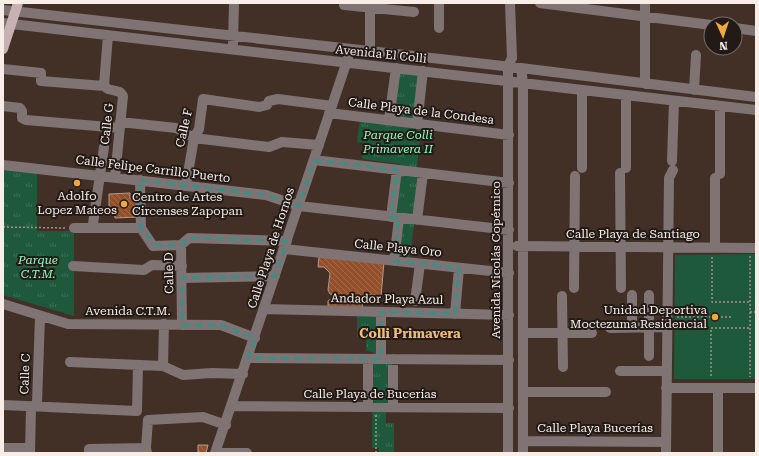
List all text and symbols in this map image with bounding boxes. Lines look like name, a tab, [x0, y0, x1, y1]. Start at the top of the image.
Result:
north arrow	[703, 16, 743, 56]
text: N	[718, 39, 728, 52]
street label: Avenida El Colli	[335, 42, 428, 66]
street label: Calle Playa de la Condesa	[347, 95, 495, 127]
street label: Calle G	[98, 102, 116, 145]
street label: Calle F	[173, 107, 195, 149]
park label: Parque Colli Primavera II	[362, 128, 434, 156]
street label: Calle Felipe Carrillo Puerto	[75, 153, 231, 185]
marker: Adolfo Lopez Mateos	[72, 178, 82, 188]
street label: Avenida Nicolás Copérnico	[489, 181, 503, 339]
street label: Calle Playa de Hornos	[245, 185, 297, 310]
place label: Adolfo Lopez Mateos	[37, 189, 117, 217]
place label: Centro de Artes Circenses Zapopan	[132, 190, 243, 218]
marker: Centro de Artes Circenses Zapopan	[119, 199, 129, 209]
street label: Calle Playa de Santiago	[566, 227, 700, 241]
street label: Calle Playa Oro	[354, 236, 442, 260]
street label: Calle D	[162, 252, 176, 294]
park label: Parque C.T.M.	[17, 253, 58, 281]
street label: Andador Playa Azul	[331, 291, 444, 307]
place label: Unidad Deportiva Moctezuma Residencial	[570, 303, 707, 331]
street label: Avenida C.T.M.	[85, 304, 171, 318]
marker: Unidad Deportiva Moctezuma Residencial	[710, 312, 720, 322]
district label: Colli Primavera	[359, 326, 461, 341]
street label: Calle C	[17, 353, 33, 395]
street label: Calle Playa de Bucerías	[303, 387, 437, 401]
street label: Calle Playa Bucerías	[537, 421, 653, 435]

